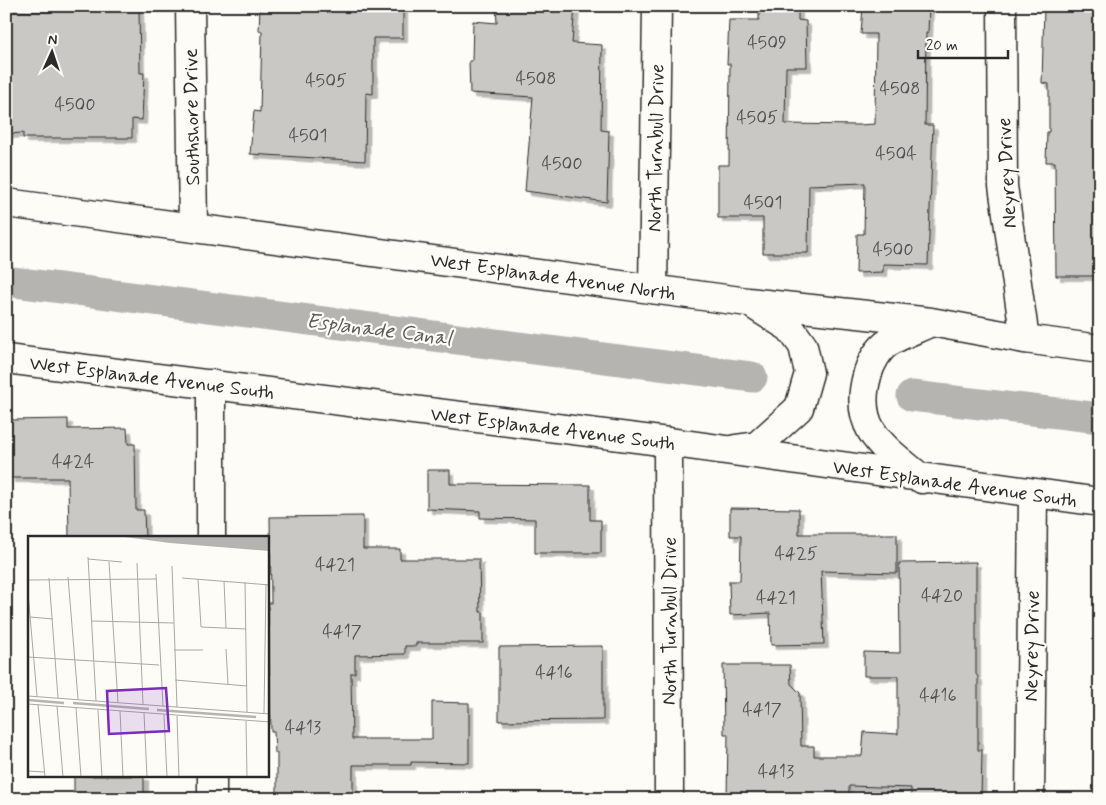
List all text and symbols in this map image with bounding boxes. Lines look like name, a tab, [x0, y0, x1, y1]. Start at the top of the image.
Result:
north arrow	[28, 28, 78, 78]
scale bar	[918, 28, 1008, 60]
text: N	[47, 31, 58, 49]
house number: 4509	[747, 31, 787, 55]
text: 20 m	[926, 36, 958, 56]
street label: Southshore Drive	[178, 48, 207, 186]
street label: North Turnbull Drive	[642, 64, 671, 233]
house number: 4508	[515, 67, 557, 91]
house number: 4505	[305, 69, 347, 93]
house number: 4508	[879, 77, 921, 101]
house number: 4500	[55, 93, 95, 117]
house number: 4505	[736, 106, 778, 130]
street label: Neyrey Drive	[991, 117, 1024, 229]
house number: 4501	[289, 124, 327, 148]
house number: 4504	[875, 142, 917, 166]
house number: 4500	[542, 152, 582, 176]
house number: 4501	[744, 191, 782, 215]
house number: 4500	[873, 238, 913, 262]
street label: West Esplanade Avenue North	[428, 247, 677, 308]
water label: Esplanade Canal	[304, 307, 455, 353]
street label: West Esplanade Avenue South	[28, 350, 276, 407]
street label: West Esplanade Avenue South	[429, 401, 677, 458]
house number: 4424	[52, 450, 94, 474]
street label: West Esplanade Avenue South	[831, 454, 1079, 515]
inset map	[28, 536, 269, 778]
street label: North Turnbull Drive	[657, 537, 684, 705]
house number: 4425	[775, 542, 818, 566]
house number: 4421	[315, 553, 355, 577]
house number: 4420	[921, 584, 963, 608]
house number: 4421	[756, 586, 796, 610]
street label: Neyrey Drive	[1018, 590, 1047, 702]
house number: 4417	[322, 620, 362, 644]
house number: 4416	[535, 661, 573, 685]
house number: 4416	[919, 684, 957, 708]
house number: 4417	[742, 698, 782, 722]
house number: 4413	[285, 716, 321, 740]
house number: 4413	[758, 760, 794, 784]

